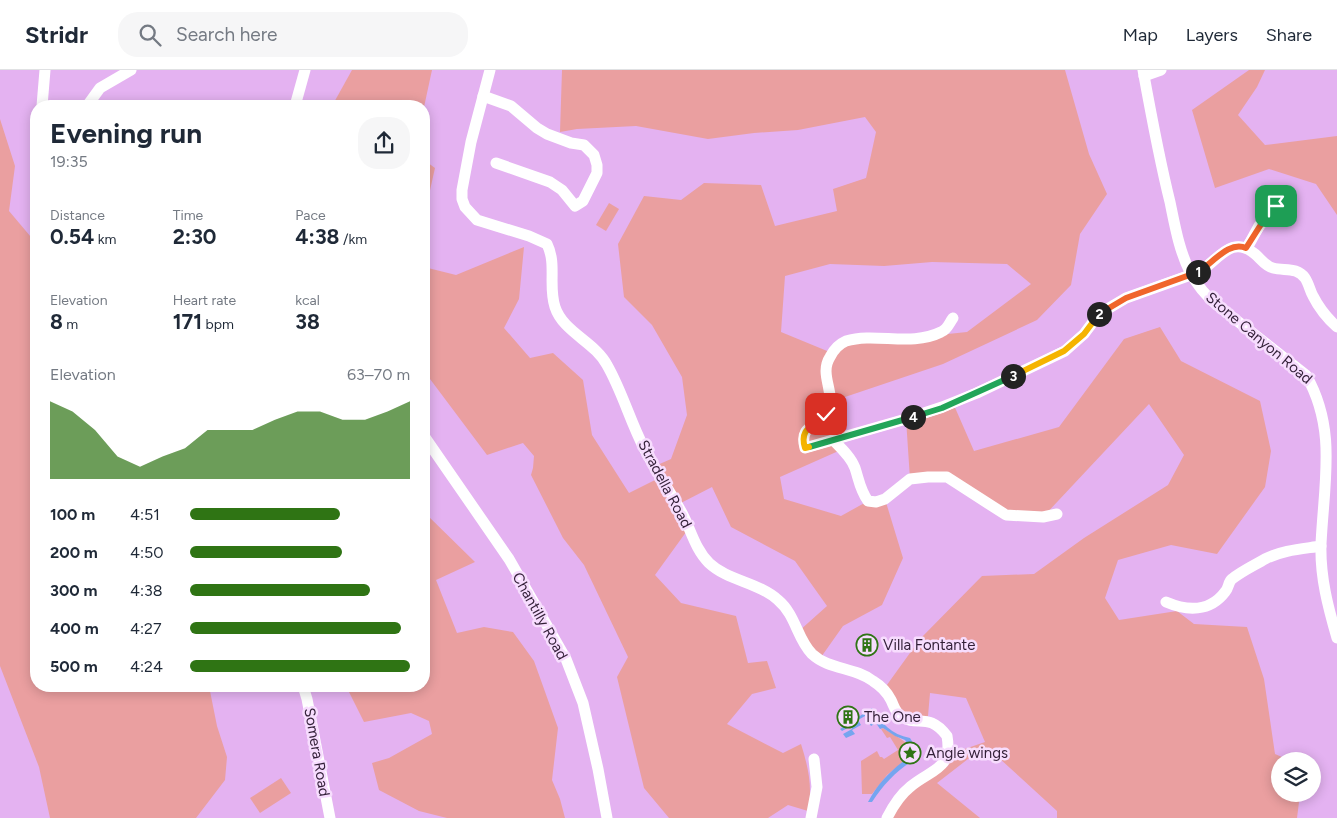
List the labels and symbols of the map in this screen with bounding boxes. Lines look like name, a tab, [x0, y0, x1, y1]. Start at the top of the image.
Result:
pin	[1255, 185, 1297, 227]
pin: 1	[1186, 260, 1210, 284]
street label: Stone Canyon Road	[1202, 288, 1316, 388]
pin: 2	[1086, 302, 1112, 326]
pin: 3	[1000, 364, 1026, 388]
pin	[805, 393, 847, 435]
pin: 4	[900, 404, 926, 430]
street label: Stradella Road	[634, 437, 696, 531]
street label: Chantilly Road	[509, 569, 571, 663]
building icon: Villa Fontante	[855, 633, 879, 657]
place label: Villa Fontante	[883, 636, 975, 654]
building icon: The One	[836, 705, 860, 729]
street label: Somera Road	[300, 706, 334, 798]
place label: The One	[864, 708, 921, 726]
place icon: Angle wings	[898, 741, 922, 765]
place label: Angle wings	[926, 744, 1008, 762]

